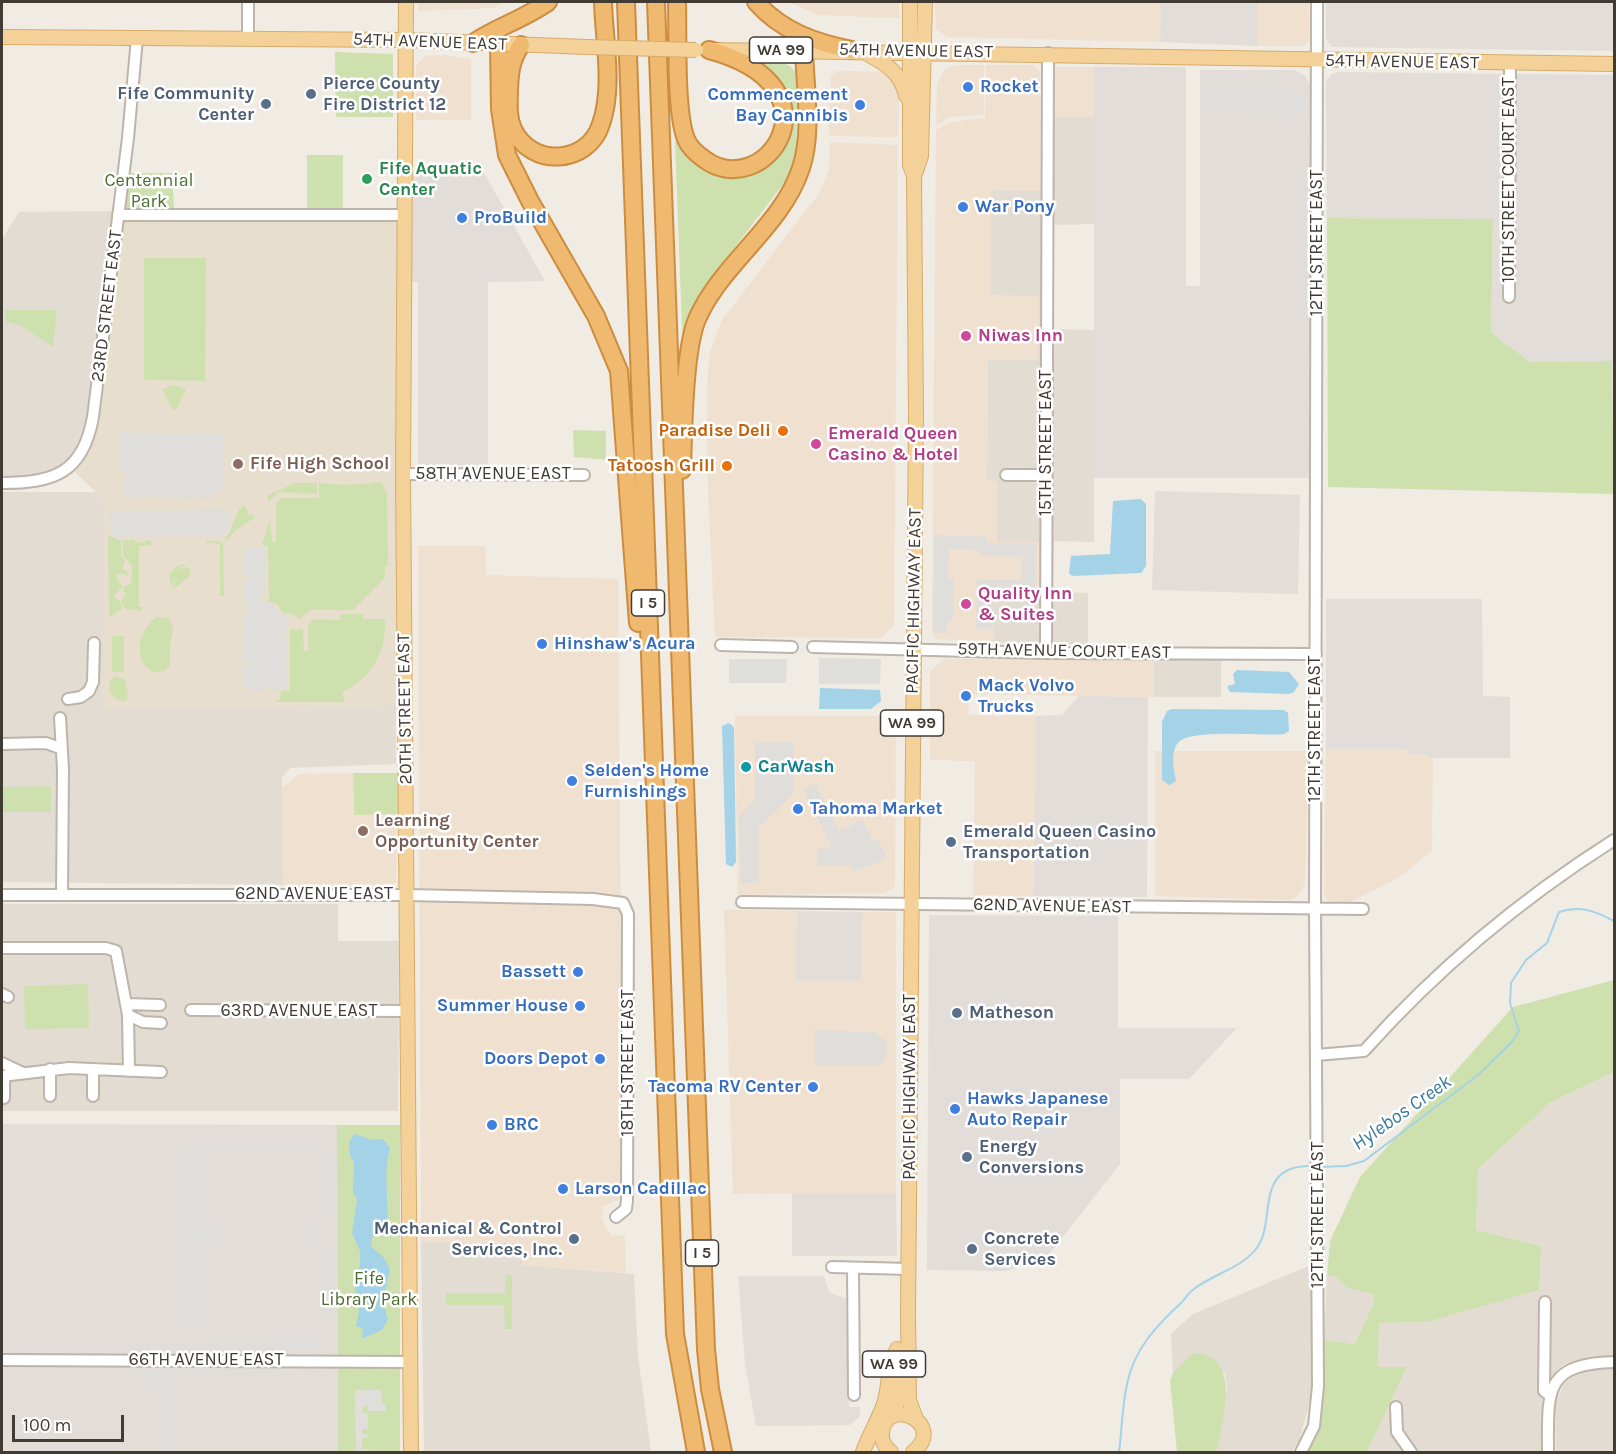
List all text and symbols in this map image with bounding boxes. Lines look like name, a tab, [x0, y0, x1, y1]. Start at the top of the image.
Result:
street label: 54TH AVENUE EAST	[352, 29, 508, 55]
road number: WA 99	[750, 37, 812, 63]
street label: 54TH AVENUE EAST	[839, 39, 993, 63]
street label: 54TH AVENUE EAST	[1325, 50, 1479, 74]
place label: Pierce County Fire District 12	[323, 73, 446, 116]
place label: Rocket	[980, 76, 1039, 98]
street label: 10TH STREET COURT EAST	[1498, 77, 1520, 283]
marker: Rocket	[961, 80, 975, 94]
place label: Fife Community Center	[117, 83, 254, 125]
place label: Commencement Bay Cannibis	[707, 84, 848, 127]
marker: Pierce County Fire District 12	[304, 87, 318, 101]
marker: Fife Community Center	[259, 97, 273, 111]
marker: Commencement Bay Cannibis	[853, 98, 867, 112]
place label: Fife Aquatic Center	[379, 158, 482, 201]
park label: Centennial Park	[104, 170, 194, 213]
street label: 12TH STREET EAST	[1306, 170, 1328, 316]
marker: Fife Aquatic Center	[360, 172, 374, 186]
place label: War Pony	[975, 196, 1054, 218]
marker: War Pony	[956, 200, 970, 214]
place label: ProBuild	[474, 207, 547, 229]
marker: ProBuild	[455, 211, 469, 225]
street label: 23RD STREET EAST	[87, 229, 127, 383]
place label: Niwas Inn	[978, 325, 1063, 347]
marker: Niwas Inn	[959, 329, 973, 343]
street label: 15TH STREET EAST	[1035, 370, 1057, 516]
place label: Paradise Deli	[659, 420, 771, 442]
place label: Emerald Queen Casino & Hotel	[828, 423, 958, 466]
marker: Paradise Deli	[776, 424, 790, 438]
marker: Emerald Queen Casino & Hotel	[809, 437, 823, 451]
place label: Fife High School	[250, 453, 389, 475]
place label: Tatoosh Grill	[608, 455, 715, 477]
marker: Fife High School	[231, 457, 245, 471]
marker: Tatoosh Grill	[720, 459, 734, 473]
street label: 58TH AVENUE EAST	[415, 463, 571, 485]
street label: PACIFIC HIGHWAY EAST	[902, 508, 926, 694]
place label: Quality Inn & Suites	[978, 583, 1072, 626]
road number: I 5	[632, 590, 664, 616]
marker: Quality Inn & Suites	[959, 597, 973, 611]
street label: 20TH STREET EAST	[393, 633, 417, 785]
place label: Hinshaw's Acura	[554, 633, 696, 655]
marker: Hinshaw's Acura	[535, 637, 549, 651]
street label: 59TH AVENUE COURT EAST	[957, 638, 1171, 664]
street label: 12TH STREET EAST	[1304, 656, 1326, 802]
place label: Mack Volvo Trucks	[978, 675, 1074, 718]
marker: Mack Volvo Trucks	[959, 689, 973, 703]
road number: WA 99	[880, 710, 944, 736]
place label: CarWash	[758, 756, 835, 778]
place label: Selden's Home Furnishings	[584, 760, 709, 802]
marker: CarWash	[739, 760, 753, 774]
marker: Selden's Home Furnishings	[565, 774, 579, 788]
place label: Tahoma Market	[810, 798, 943, 820]
marker: Tahoma Market	[791, 802, 805, 816]
place label: Learning Opportunity Center	[375, 810, 539, 852]
place label: Emerald Queen Casino Transportation	[963, 821, 1156, 864]
marker: Learning Opportunity Center	[356, 824, 370, 838]
marker: Emerald Queen Casino Transportation	[944, 835, 958, 849]
street label: 62ND AVENUE EAST	[235, 883, 393, 905]
street label: 62ND AVENUE EAST	[973, 894, 1131, 918]
place label: Bassett	[501, 961, 566, 983]
marker: Bassett	[571, 965, 585, 979]
street label: 18TH STREET EAST	[617, 989, 639, 1137]
street label: PACIFIC HIGHWAY EAST	[899, 994, 921, 1180]
place label: Summer House	[437, 995, 568, 1017]
marker: Summer House	[573, 999, 587, 1013]
street label: 63RD AVENUE EAST	[221, 1000, 377, 1022]
place label: Matheson	[969, 1002, 1054, 1024]
marker: Matheson	[950, 1006, 964, 1020]
place label: Doors Depot	[484, 1048, 588, 1070]
marker: Doors Depot	[593, 1052, 607, 1066]
water label: Hylebos Creek	[1348, 1070, 1456, 1156]
place label: Tacoma RV Center	[648, 1076, 801, 1098]
marker: Tacoma RV Center	[806, 1080, 820, 1094]
place label: Hawks Japanese Auto Repair	[967, 1088, 1108, 1130]
marker: Hawks Japanese Auto Repair	[948, 1102, 962, 1116]
place label: BRC	[504, 1114, 539, 1136]
marker: BRC	[485, 1118, 499, 1132]
place label: Energy Conversions	[979, 1136, 1084, 1178]
street label: 12TH STREET EAST	[1307, 1142, 1329, 1288]
marker: Energy Conversions	[960, 1150, 974, 1164]
place label: Larson Cadillac	[575, 1178, 707, 1200]
marker: Larson Cadillac	[556, 1182, 570, 1196]
place label: Mechanical & Control Services, Inc.	[374, 1218, 562, 1260]
place label: Concrete Services	[984, 1228, 1060, 1270]
marker: Mechanical & Control Services, Inc.	[567, 1232, 581, 1246]
road number: I 5	[686, 1240, 718, 1266]
marker: Concrete Services	[965, 1242, 979, 1256]
park label: Fife Library Park	[321, 1268, 417, 1310]
street label: 66TH AVENUE EAST	[129, 1349, 283, 1371]
road number: WA 99	[862, 1351, 926, 1377]
scale bar	[15, 1403, 128, 1441]
text: 100 m	[23, 1414, 71, 1436]

